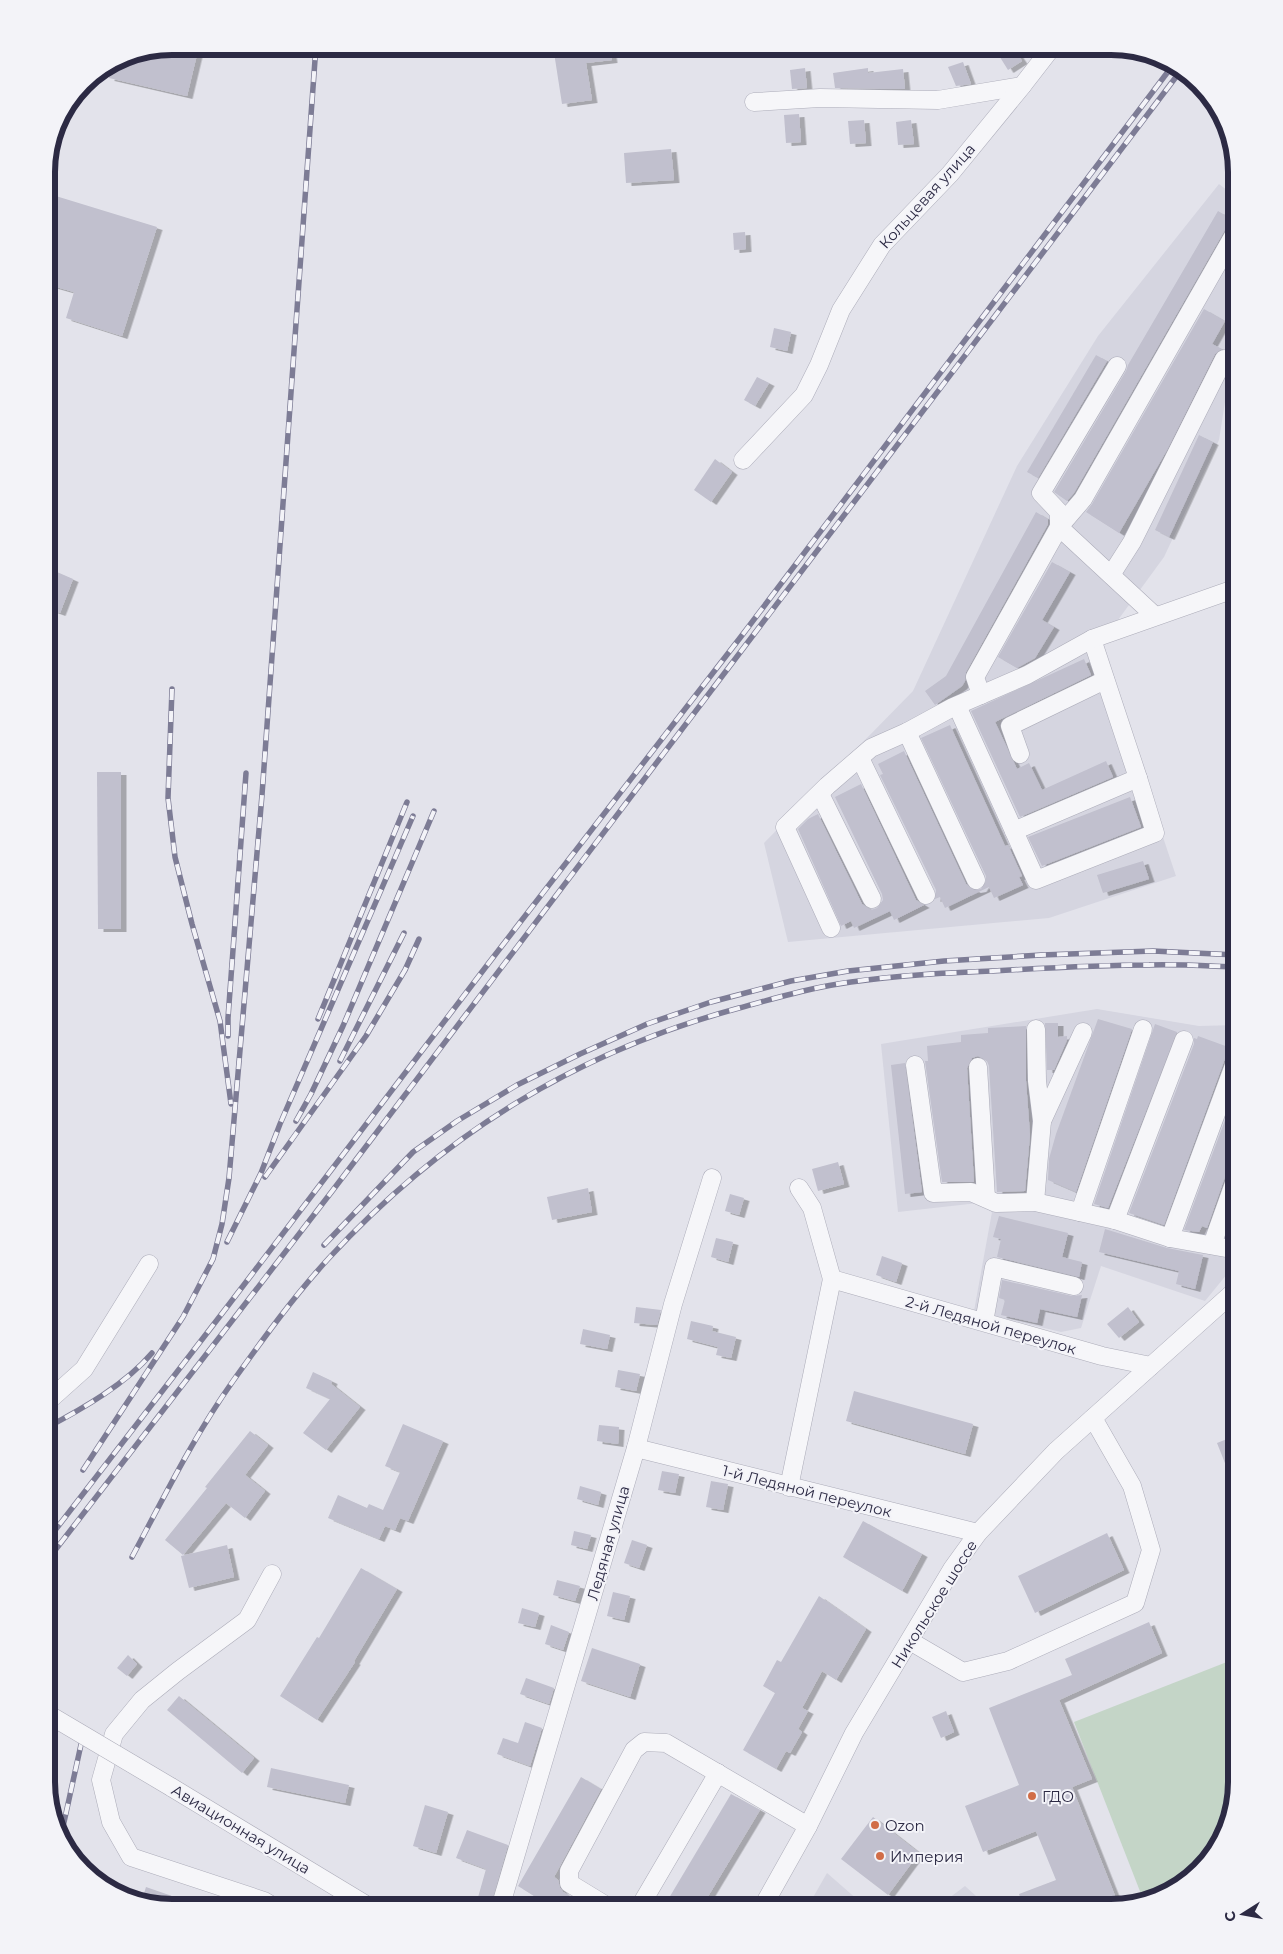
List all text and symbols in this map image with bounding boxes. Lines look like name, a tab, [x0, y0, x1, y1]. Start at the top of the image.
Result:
street label: Кольцевая улица	[875, 140, 979, 252]
street label: 2-й Ледяной переулок	[904, 1292, 1079, 1359]
street label: 1-й Ледяной переулок	[720, 1461, 894, 1521]
street label: Ледяная улица	[583, 1483, 633, 1603]
street label: Никольское шоссе	[887, 1536, 981, 1672]
street label: Авиационная улица	[168, 1780, 314, 1878]
place label: ГДО	[1042, 1787, 1074, 1806]
marker: ГДО	[1026, 1790, 1038, 1802]
place label: Ozon	[885, 1816, 925, 1835]
marker: Ozon	[869, 1819, 881, 1831]
place label: Империя	[890, 1847, 963, 1866]
marker: Империя	[874, 1850, 886, 1862]
north arrow	[1218, 1889, 1268, 1939]
text: С	[1220, 1910, 1240, 1923]

